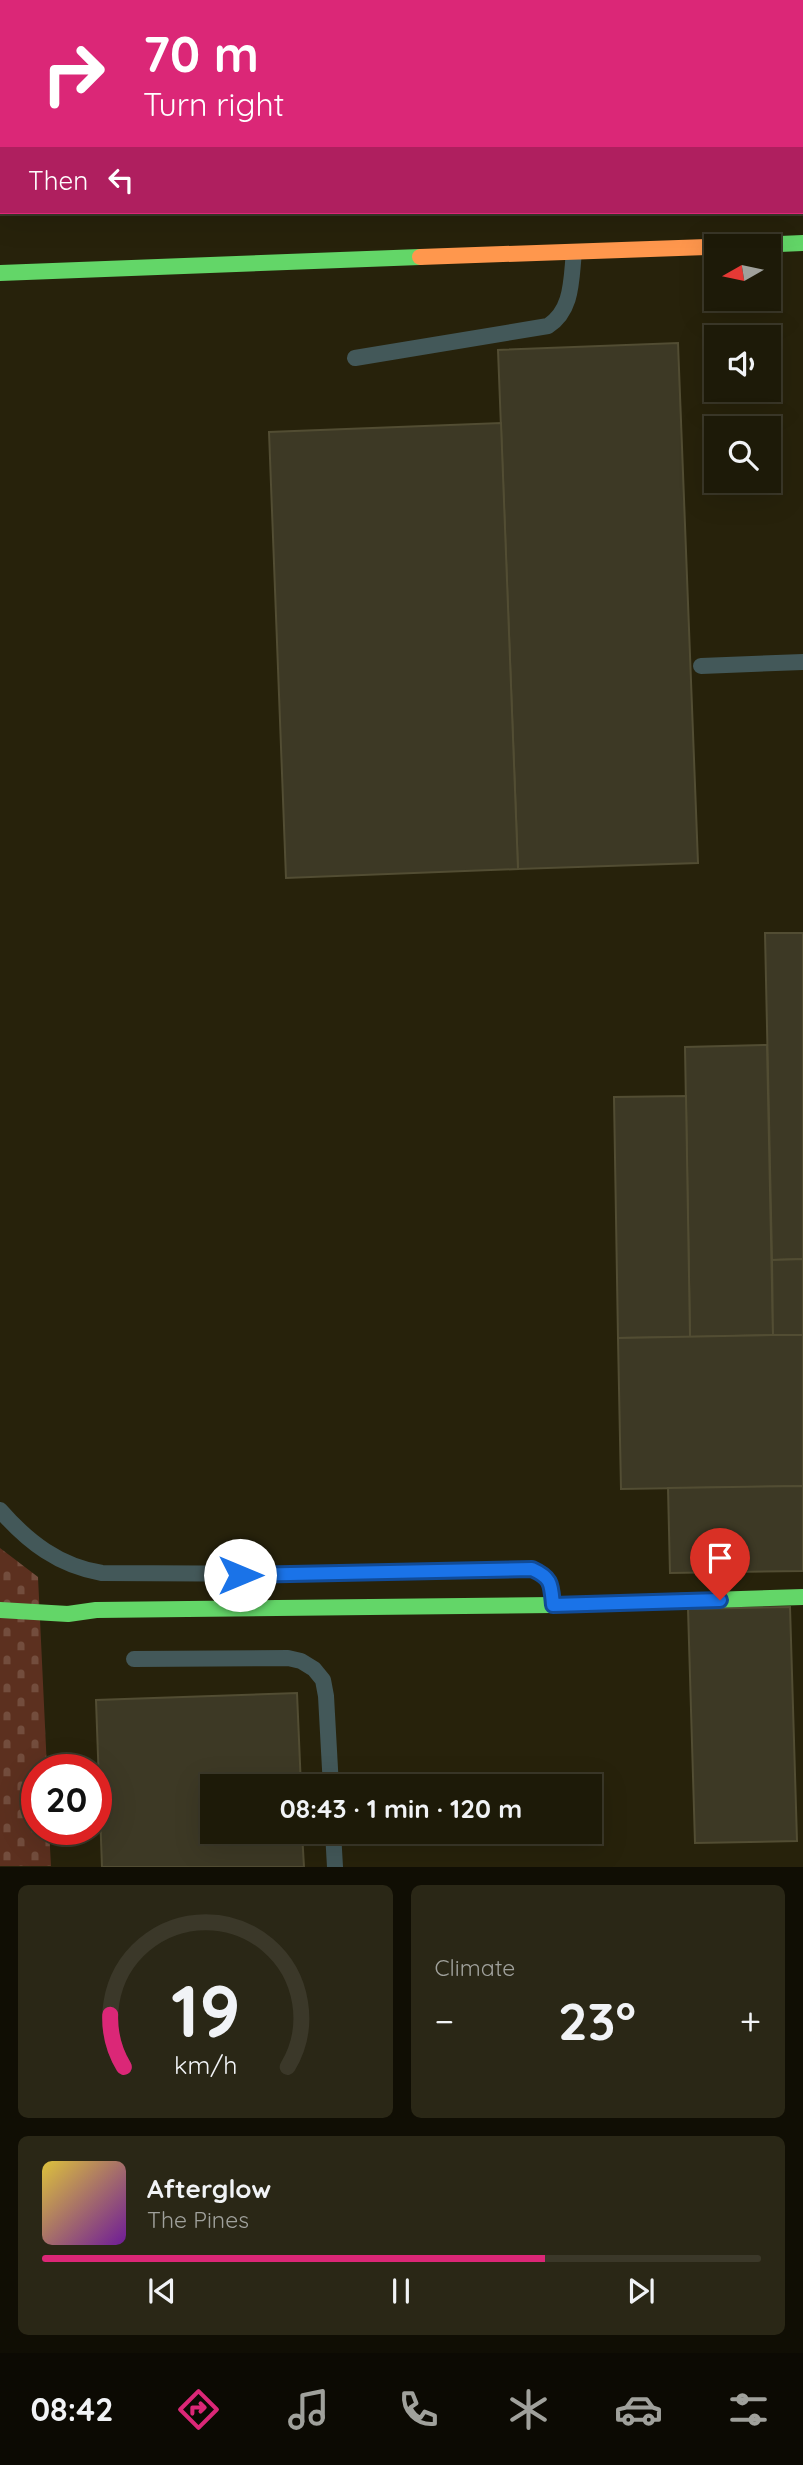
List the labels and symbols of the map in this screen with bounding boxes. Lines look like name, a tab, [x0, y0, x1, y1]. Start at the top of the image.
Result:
north arrow	[704, 234, 780, 312]
pin	[690, 1528, 750, 1600]
position arrow	[203, 1538, 277, 1612]
speed limit sign: 20	[21, 1754, 112, 1845]

